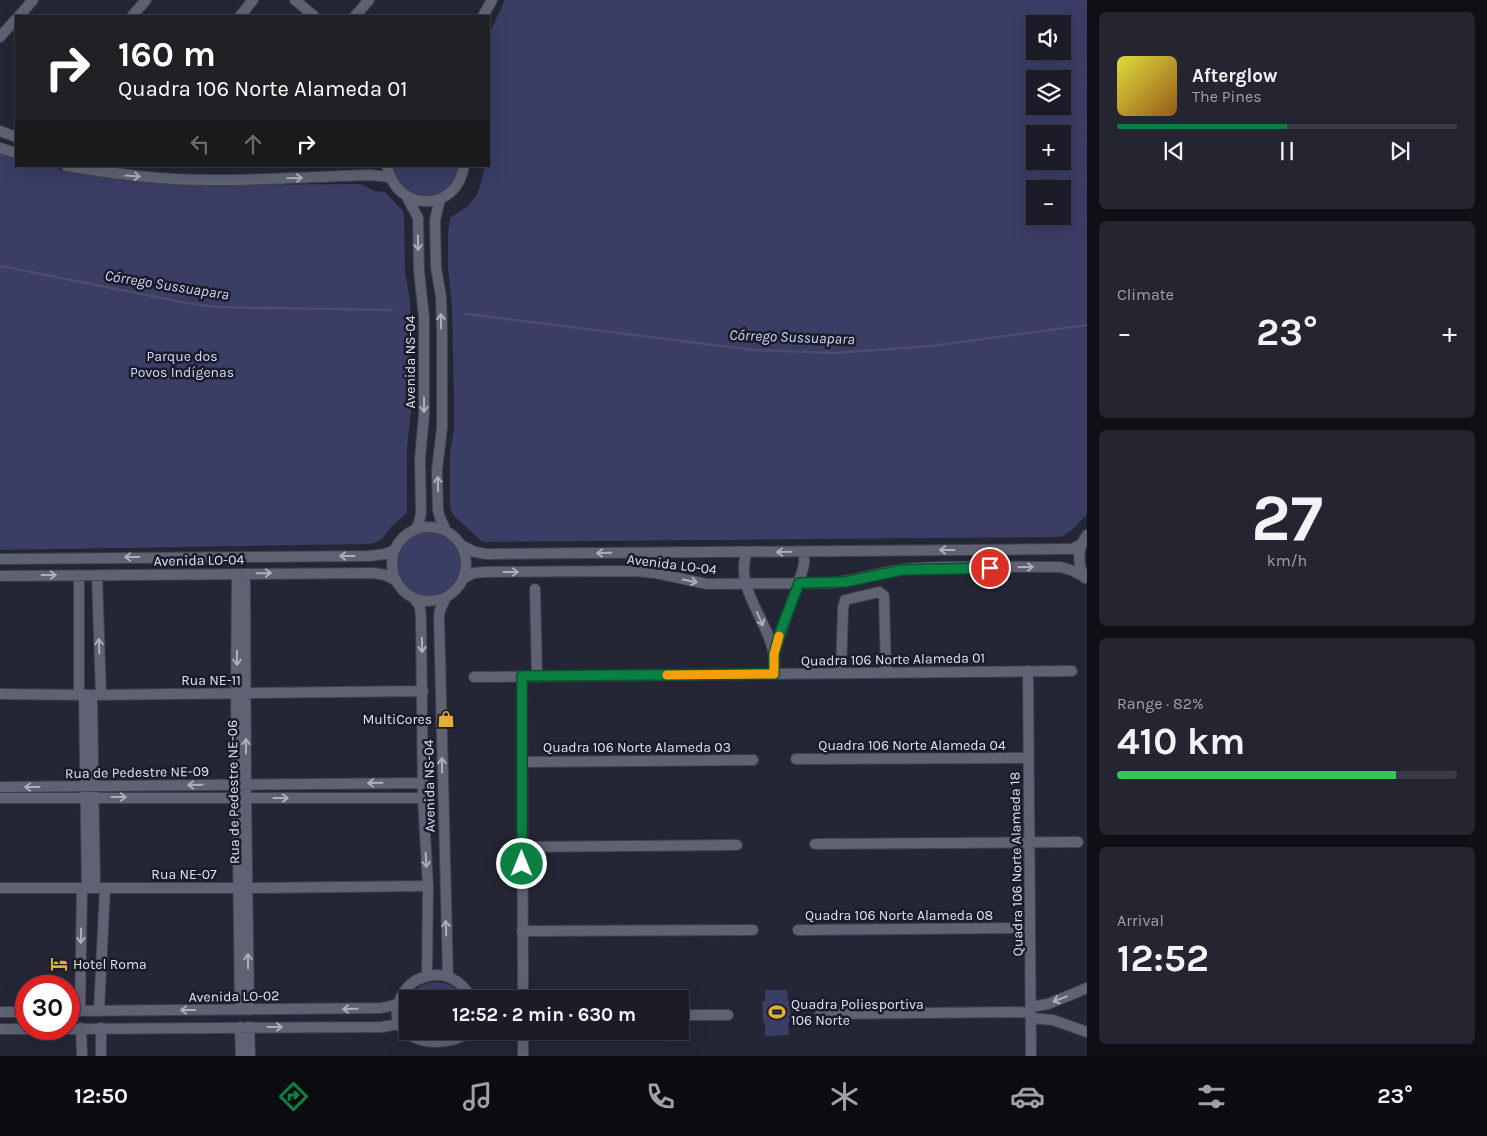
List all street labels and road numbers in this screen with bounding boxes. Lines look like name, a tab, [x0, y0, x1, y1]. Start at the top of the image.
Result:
street label: Avenida NS-04	[402, 315, 419, 408]
street label: Avenida LO-04	[154, 551, 245, 570]
street label: Avenida LO-04	[626, 551, 718, 578]
street label: Quadra 106 Norte Alameda 01	[801, 649, 985, 670]
street label: Rua NE-11	[181, 672, 241, 689]
street label: Rua de Pedestre NE-06	[224, 720, 243, 864]
street label: Quadra 106 Norte Alameda 04	[818, 737, 1006, 754]
street label: Avenida NS-04	[420, 739, 439, 833]
street label: Quadra 106 Norte Alameda 03	[543, 739, 731, 756]
street label: Rua de Pedestre NE-09	[65, 763, 209, 782]
street label: Quadra 106 Norte Alameda 18	[1006, 772, 1027, 956]
street label: Rua NE-07	[151, 866, 217, 883]
street label: Quadra 106 Norte Alameda 08	[805, 907, 993, 924]
street label: Avenida LO-02	[188, 987, 280, 1006]

